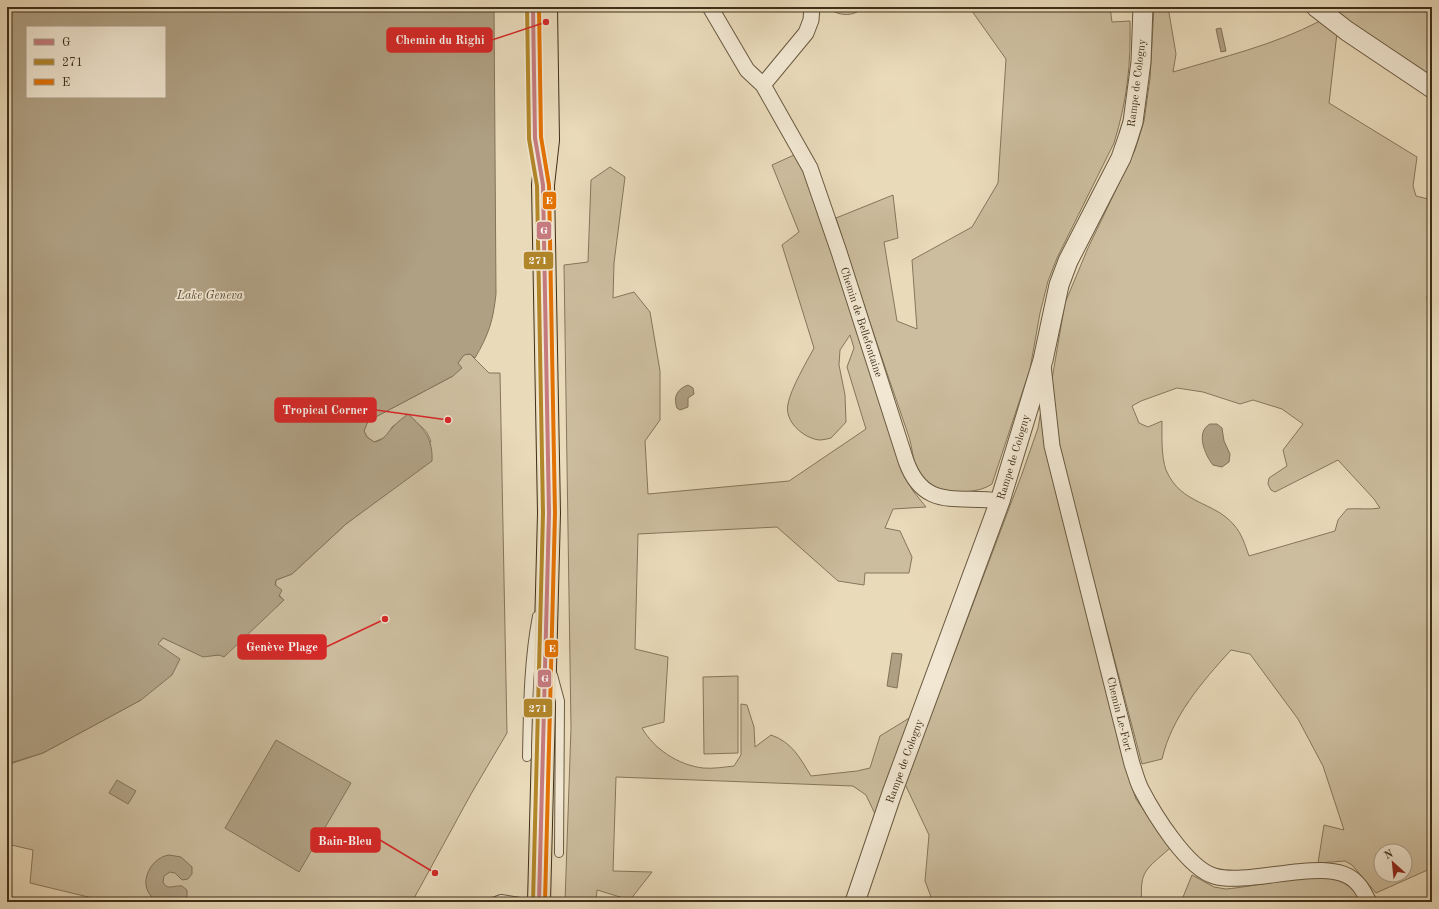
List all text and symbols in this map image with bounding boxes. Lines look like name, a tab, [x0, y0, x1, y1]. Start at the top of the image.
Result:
legend	[26, 26, 166, 98]
callout: Chemin du Righi	[387, 28, 492, 52]
text: Chemin du Righi	[395, 35, 485, 47]
text: G	[62, 37, 71, 49]
street label: Rampe de Cologny	[1127, 38, 1148, 128]
text: 271	[62, 57, 83, 69]
text: E	[62, 77, 70, 89]
line badge: E	[542, 191, 557, 210]
text: E	[545, 196, 553, 207]
line badge: G	[536, 221, 552, 240]
text: G	[540, 226, 548, 237]
line badge: 271	[523, 251, 554, 270]
text: 271	[528, 256, 548, 267]
street label: Chemin de Bellefontaine	[838, 266, 884, 379]
water label: Lake Geneva	[176, 290, 244, 302]
callout: Tropical Corner	[275, 398, 376, 422]
text: Tropical Corner	[282, 405, 368, 417]
street label: Rampe de Cologny	[996, 413, 1033, 501]
callout: Genève Plage	[238, 635, 326, 659]
line badge: E	[544, 639, 559, 658]
text: Genève Plage	[246, 642, 318, 654]
text: E	[548, 644, 556, 655]
line badge: G	[537, 669, 552, 688]
text: G	[541, 674, 549, 685]
street label: Chemin Le-Fort	[1104, 676, 1133, 753]
line badge: 271	[523, 698, 553, 718]
text: 271	[528, 704, 548, 715]
street label: Rampe de Cologny	[885, 718, 926, 805]
callout: Bain-Bleu	[311, 828, 380, 852]
text: Bain-Bleu	[318, 836, 372, 848]
north arrow	[1373, 843, 1413, 883]
text: N	[1383, 848, 1396, 862]

